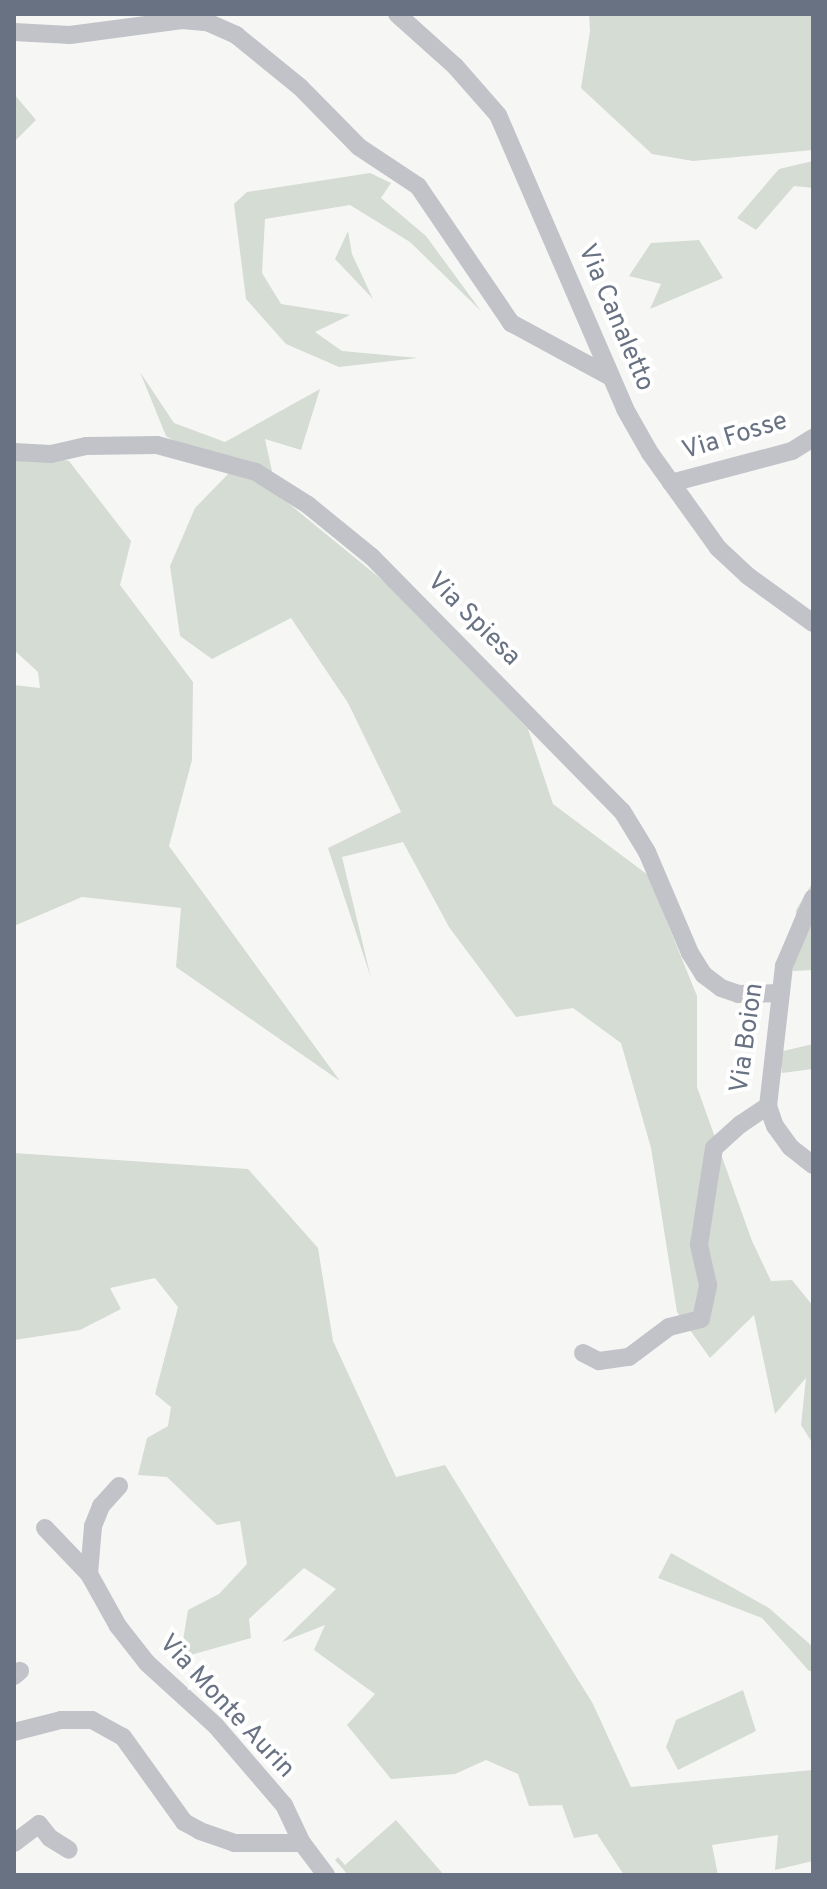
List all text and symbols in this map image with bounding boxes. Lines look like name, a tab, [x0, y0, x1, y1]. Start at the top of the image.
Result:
street label: Via Canaletto	[570, 240, 660, 396]
street label: Via Fosse	[679, 406, 791, 468]
street label: Via Spiesa	[420, 567, 526, 673]
street label: Via Boion	[725, 981, 771, 1095]
street label: Via Monte Aurin	[151, 1628, 301, 1786]

